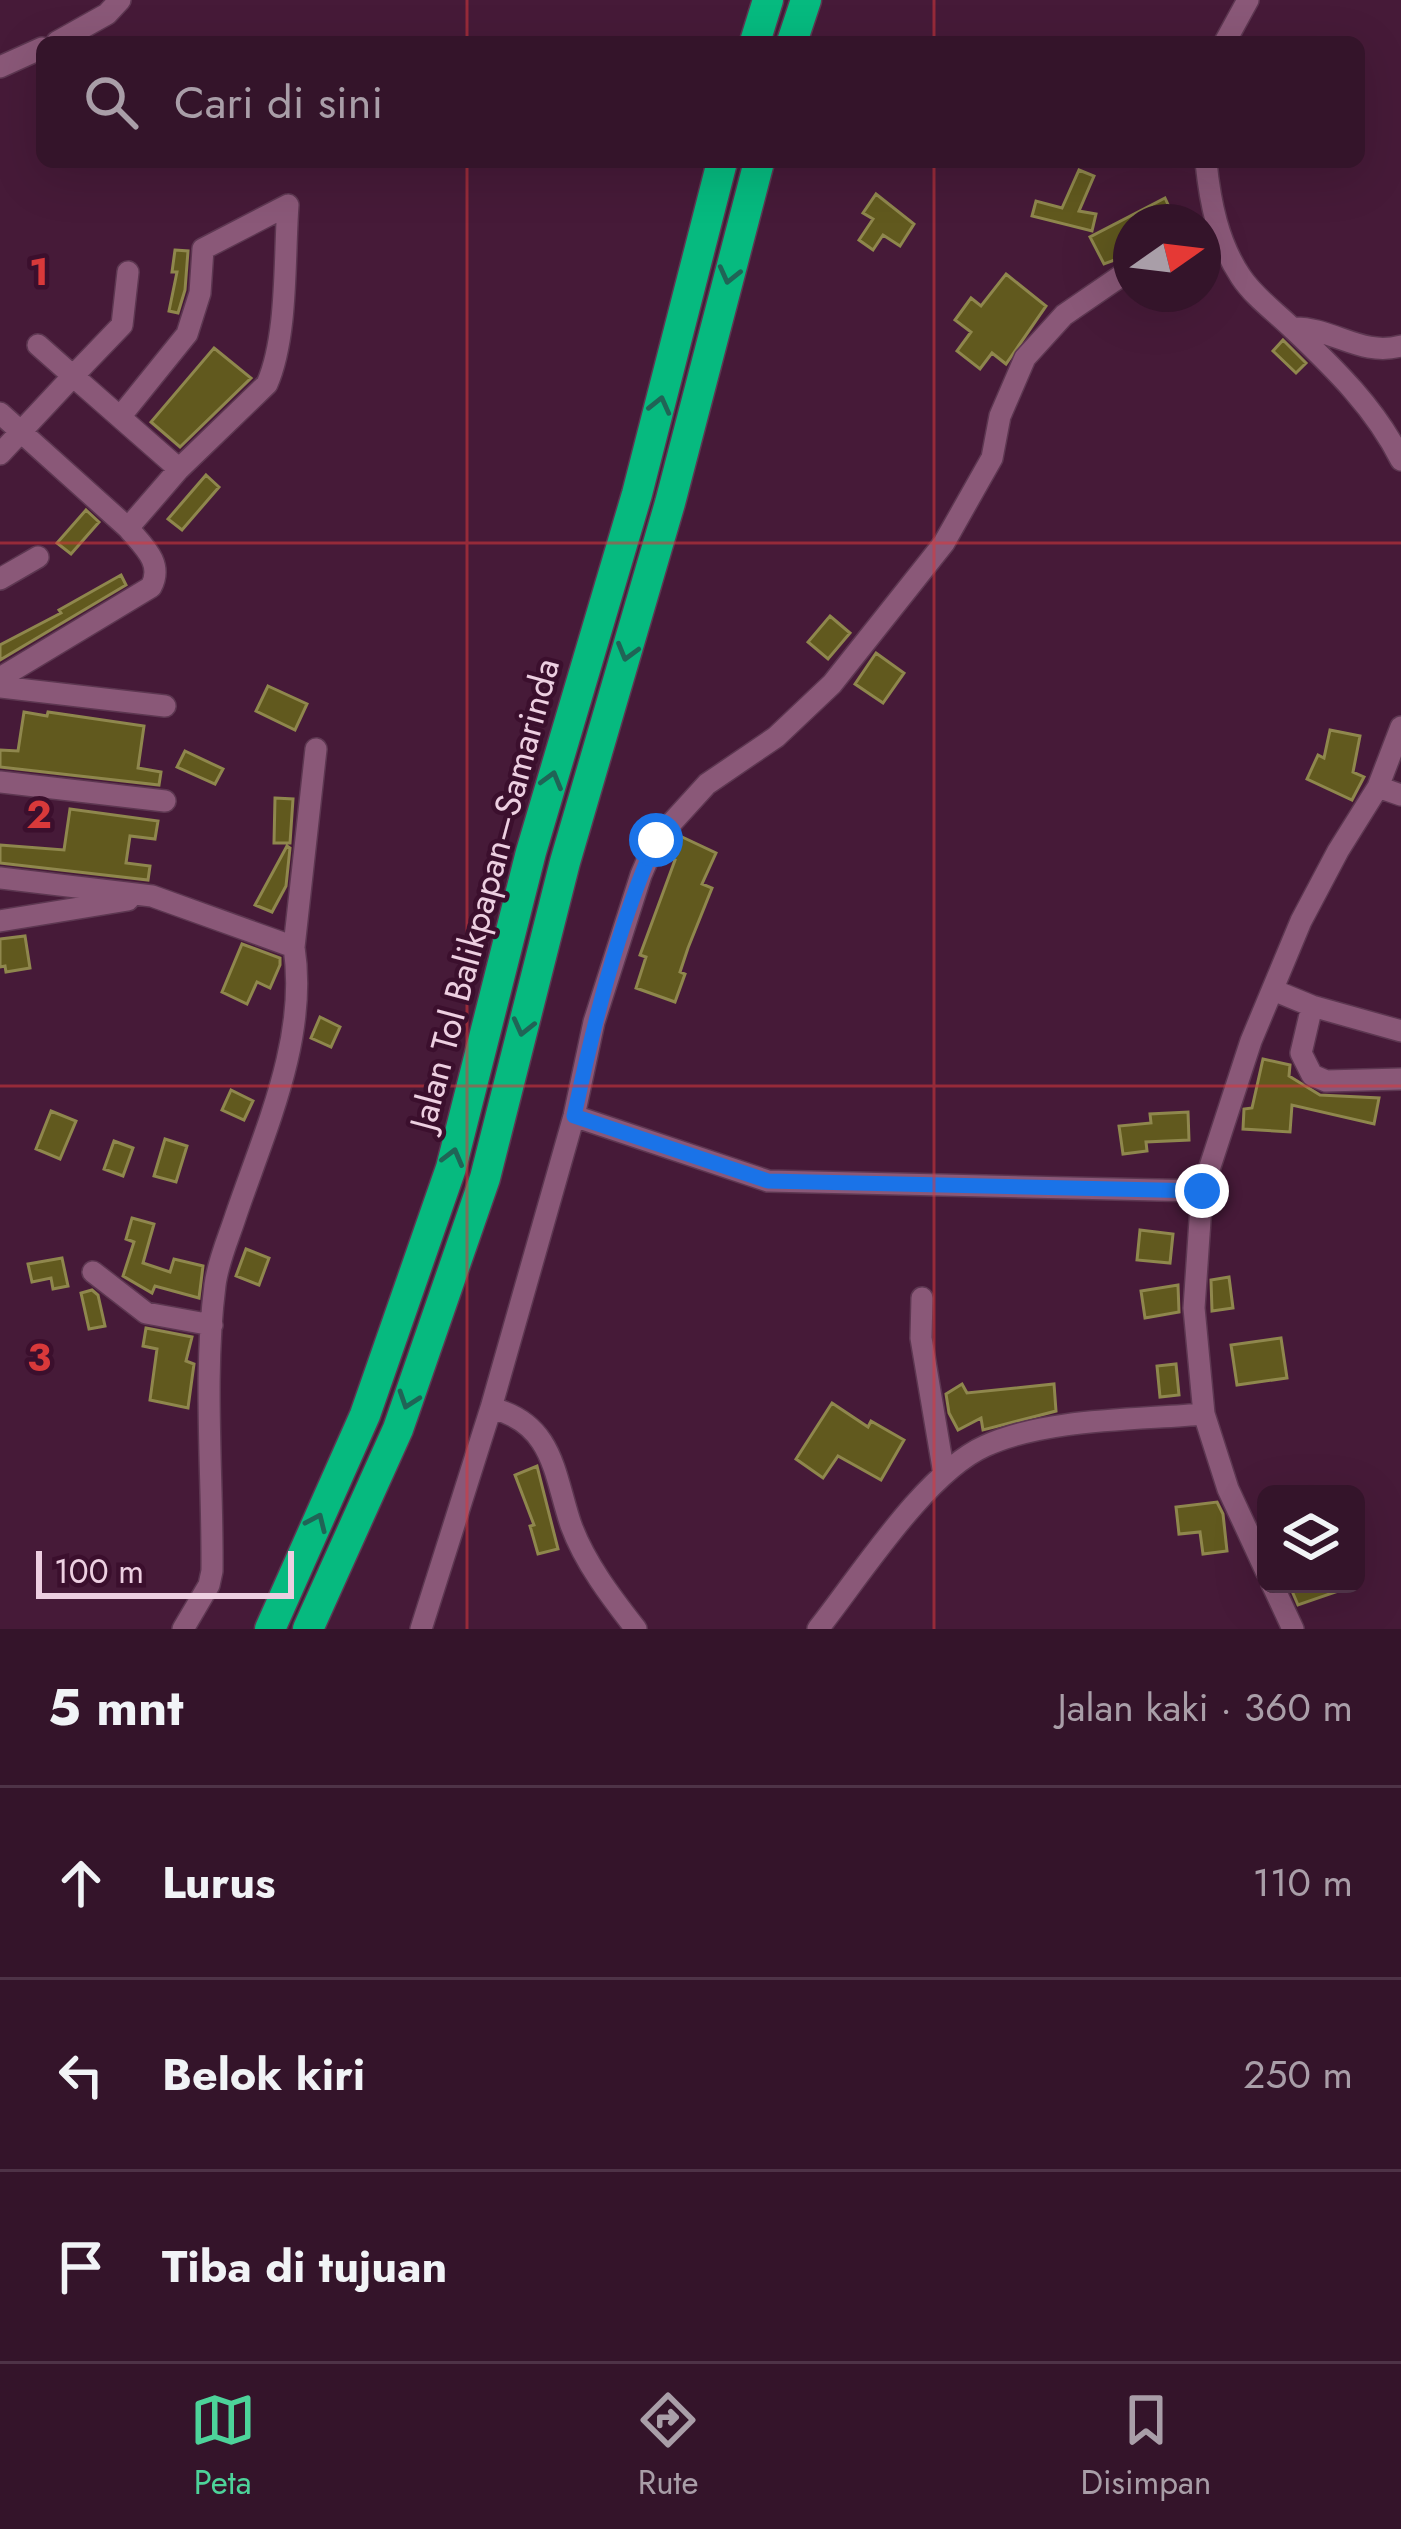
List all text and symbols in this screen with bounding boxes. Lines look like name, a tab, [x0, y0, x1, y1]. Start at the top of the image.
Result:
search box	[36, 36, 1365, 168]
icon: search	[78, 69, 144, 135]
text: Cari di sini	[174, 70, 383, 135]
north arrow	[1113, 204, 1221, 312]
text: 1	[29, 243, 49, 300]
one-way arrow	[719, 265, 744, 285]
one-way arrow	[645, 395, 670, 416]
one-way arrow	[616, 640, 641, 661]
street label: Jalan Tol Balikpapan–Samarinda	[395, 652, 572, 1139]
one-way arrow	[538, 770, 563, 791]
text: 2	[26, 786, 52, 843]
route start	[629, 813, 683, 867]
one-way arrow	[512, 1017, 537, 1037]
one-way arrow	[439, 1147, 464, 1168]
route end	[1175, 1164, 1229, 1218]
text: 3	[27, 1329, 51, 1386]
one-way arrow	[398, 1388, 422, 1409]
map controls	[1257, 1485, 1365, 1593]
button: layers	[1257, 1485, 1365, 1593]
one-way arrow	[303, 1513, 327, 1534]
scale bar	[36, 1545, 294, 1598]
text: 100 m	[54, 1548, 144, 1595]
text: 5 mnt	[48, 1670, 184, 1744]
text: Jalan kaki · 360 m	[1057, 1679, 1353, 1736]
icon: ahead	[48, 1850, 114, 1916]
text: Lurus	[162, 1850, 276, 1915]
text: 110 m	[1252, 1854, 1353, 1911]
icon: left	[48, 2042, 114, 2108]
text: Belok kiri	[162, 2042, 365, 2107]
text: 250 m	[1243, 2046, 1353, 2103]
icon: arrive	[48, 2234, 114, 2300]
text: Tiba di tujuan	[162, 2234, 447, 2299]
tab: Peta	[190, 2387, 256, 2506]
tab: Rute	[635, 2387, 701, 2506]
tab: Disimpan	[1081, 2387, 1211, 2506]

